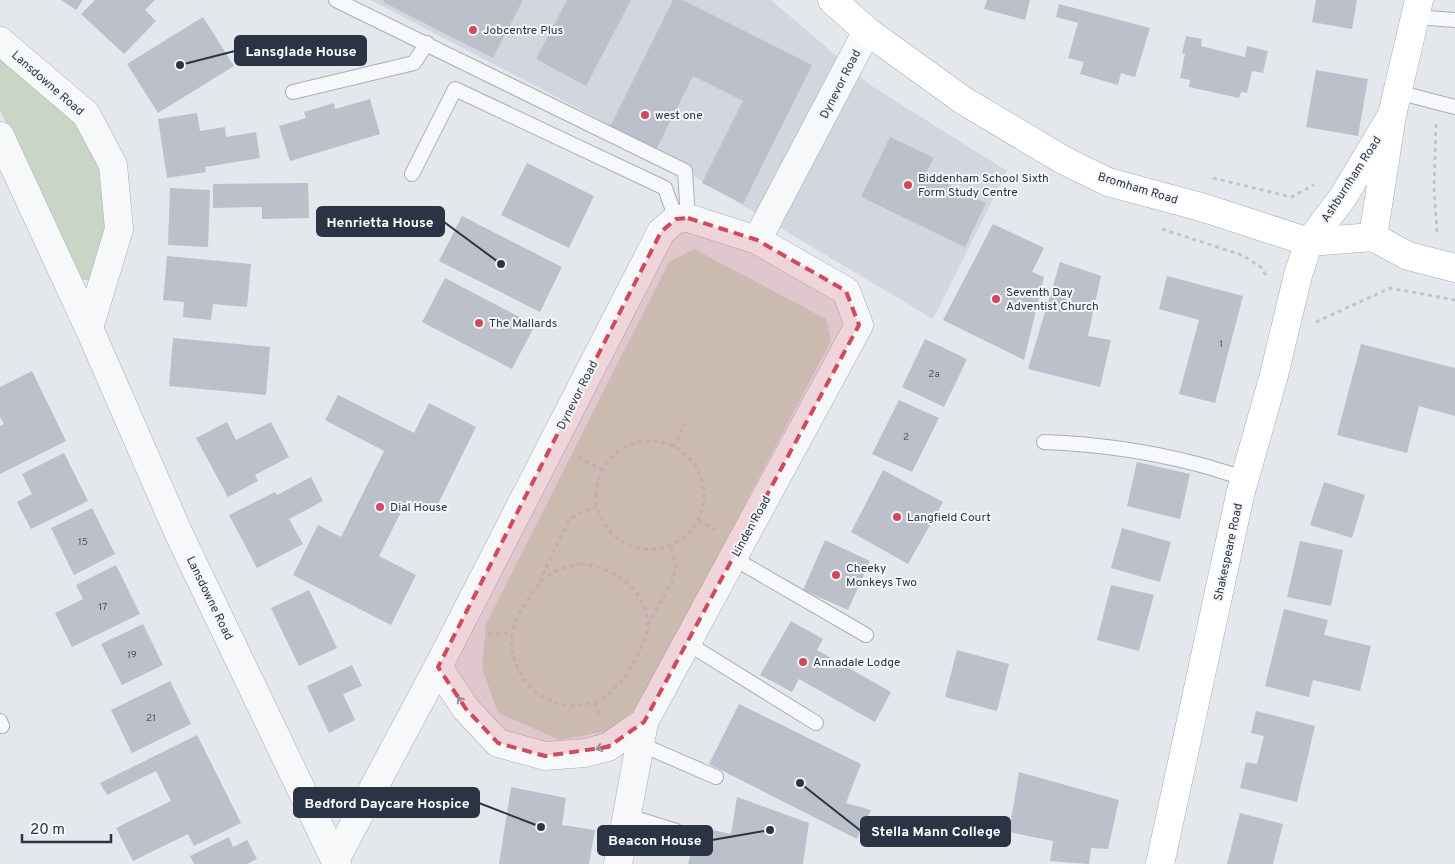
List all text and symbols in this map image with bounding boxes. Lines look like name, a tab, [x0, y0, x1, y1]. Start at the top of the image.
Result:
place label: Jobcentre Plus	[483, 23, 563, 39]
marker: Jobcentre Plus	[467, 24, 479, 36]
callout: Lansglade House	[235, 36, 366, 65]
text: Lansglade House	[245, 44, 357, 61]
street label: Dynevor Road	[817, 47, 865, 122]
street label: Lansdowne Road	[8, 48, 87, 120]
place label: west one	[655, 108, 703, 124]
marker: west one	[639, 109, 651, 121]
street label: Ashburnham Road	[1318, 133, 1386, 226]
street label: Bromham Road	[1096, 169, 1180, 209]
place label: Biddenham School Sixth Form Study Centre	[918, 171, 1049, 201]
marker: Biddenham School Sixth Form Study Centre	[902, 179, 914, 191]
callout: Henrietta House	[317, 207, 444, 236]
text: Henrietta House	[327, 215, 434, 232]
place label: Seventh Day Adventist Church	[1006, 285, 1099, 315]
marker: Seventh Day Adventist Church	[990, 293, 1002, 305]
place label: The Mallards	[489, 316, 557, 332]
marker: The Mallards	[473, 317, 485, 329]
house number: 1	[1219, 338, 1223, 351]
street label: Dynevor Road	[554, 358, 602, 433]
house number: 2a	[928, 368, 940, 381]
house number: 2	[903, 431, 909, 444]
street label: Linden Road	[729, 493, 775, 560]
place label: Dial House	[390, 500, 447, 516]
marker: Dial House	[374, 501, 386, 513]
street label: Shakespeare Road	[1211, 502, 1247, 603]
place label: Langfield Court	[907, 510, 991, 526]
marker: Langfield Court	[891, 511, 903, 523]
house number: 15	[78, 536, 88, 549]
street label: Lansdowne Road	[182, 554, 236, 643]
place label: Cheeky Monkeys Two	[846, 561, 917, 591]
marker: Cheeky Monkeys Two	[830, 569, 842, 581]
house number: 17	[99, 601, 107, 614]
house number: 19	[127, 649, 137, 662]
place label: Annadale Lodge	[813, 655, 900, 671]
marker: Annadale Lodge	[797, 656, 809, 668]
one-way arrow	[457, 696, 467, 710]
house number: 21	[146, 712, 156, 725]
one-way arrow	[595, 743, 611, 753]
callout: Bedford Daycare Hospice	[294, 788, 479, 817]
text: Bedford Daycare Hospice	[304, 796, 470, 813]
scale bar	[22, 812, 111, 844]
callout: Stella Mann College	[861, 817, 1010, 846]
text: 20 m	[30, 821, 65, 840]
text: Stella Mann College	[871, 824, 1001, 841]
callout: Beacon House	[598, 826, 712, 855]
text: Beacon House	[608, 833, 702, 850]

